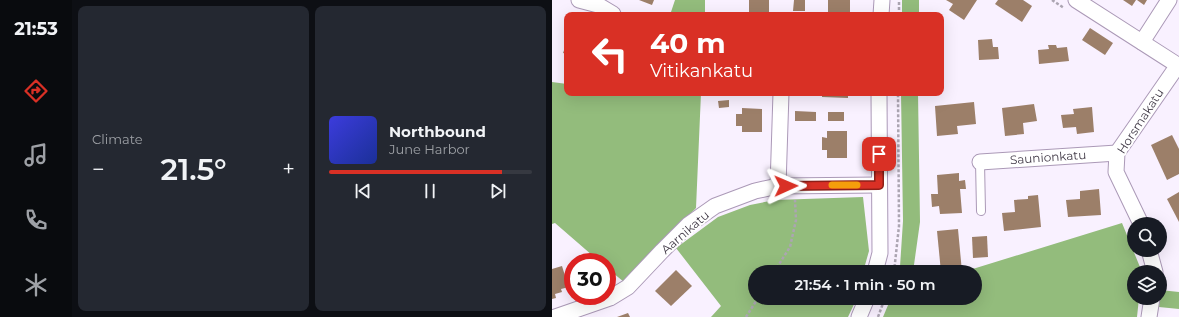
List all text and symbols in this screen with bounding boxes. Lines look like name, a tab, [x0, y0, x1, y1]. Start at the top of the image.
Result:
text: 21:53	[14, 18, 58, 40]
text: 40 m	[650, 26, 726, 60]
icon: left	[584, 28, 636, 80]
text: Vitikankatu	[650, 60, 753, 82]
icon: directions	[22, 77, 50, 105]
street label: Horsmakatu	[1113, 86, 1167, 156]
text: Northbound	[389, 122, 486, 141]
text: Climate	[92, 131, 143, 147]
pin	[862, 137, 896, 171]
icon: music	[22, 141, 50, 169]
text: June Harbor	[389, 141, 470, 157]
icon: arrive	[868, 143, 890, 165]
street label: Saunionkatu	[1009, 147, 1087, 167]
text: 21.5°	[160, 151, 227, 188]
text: −	[92, 156, 105, 183]
text: +	[282, 156, 295, 183]
position arrow	[765, 165, 807, 207]
icon: previous	[352, 180, 374, 202]
icon: pause	[419, 180, 441, 202]
icon: next	[487, 180, 509, 202]
icon: phone	[22, 206, 50, 234]
street label: Aarnikatu	[658, 207, 712, 257]
map controls	[1127, 217, 1167, 305]
button: search	[1127, 217, 1167, 257]
speed limit sign: 30	[564, 253, 616, 305]
button: layers	[1127, 265, 1167, 305]
icon: climate	[22, 271, 50, 299]
text: 21:54 · 1 min · 50 m	[794, 275, 936, 294]

